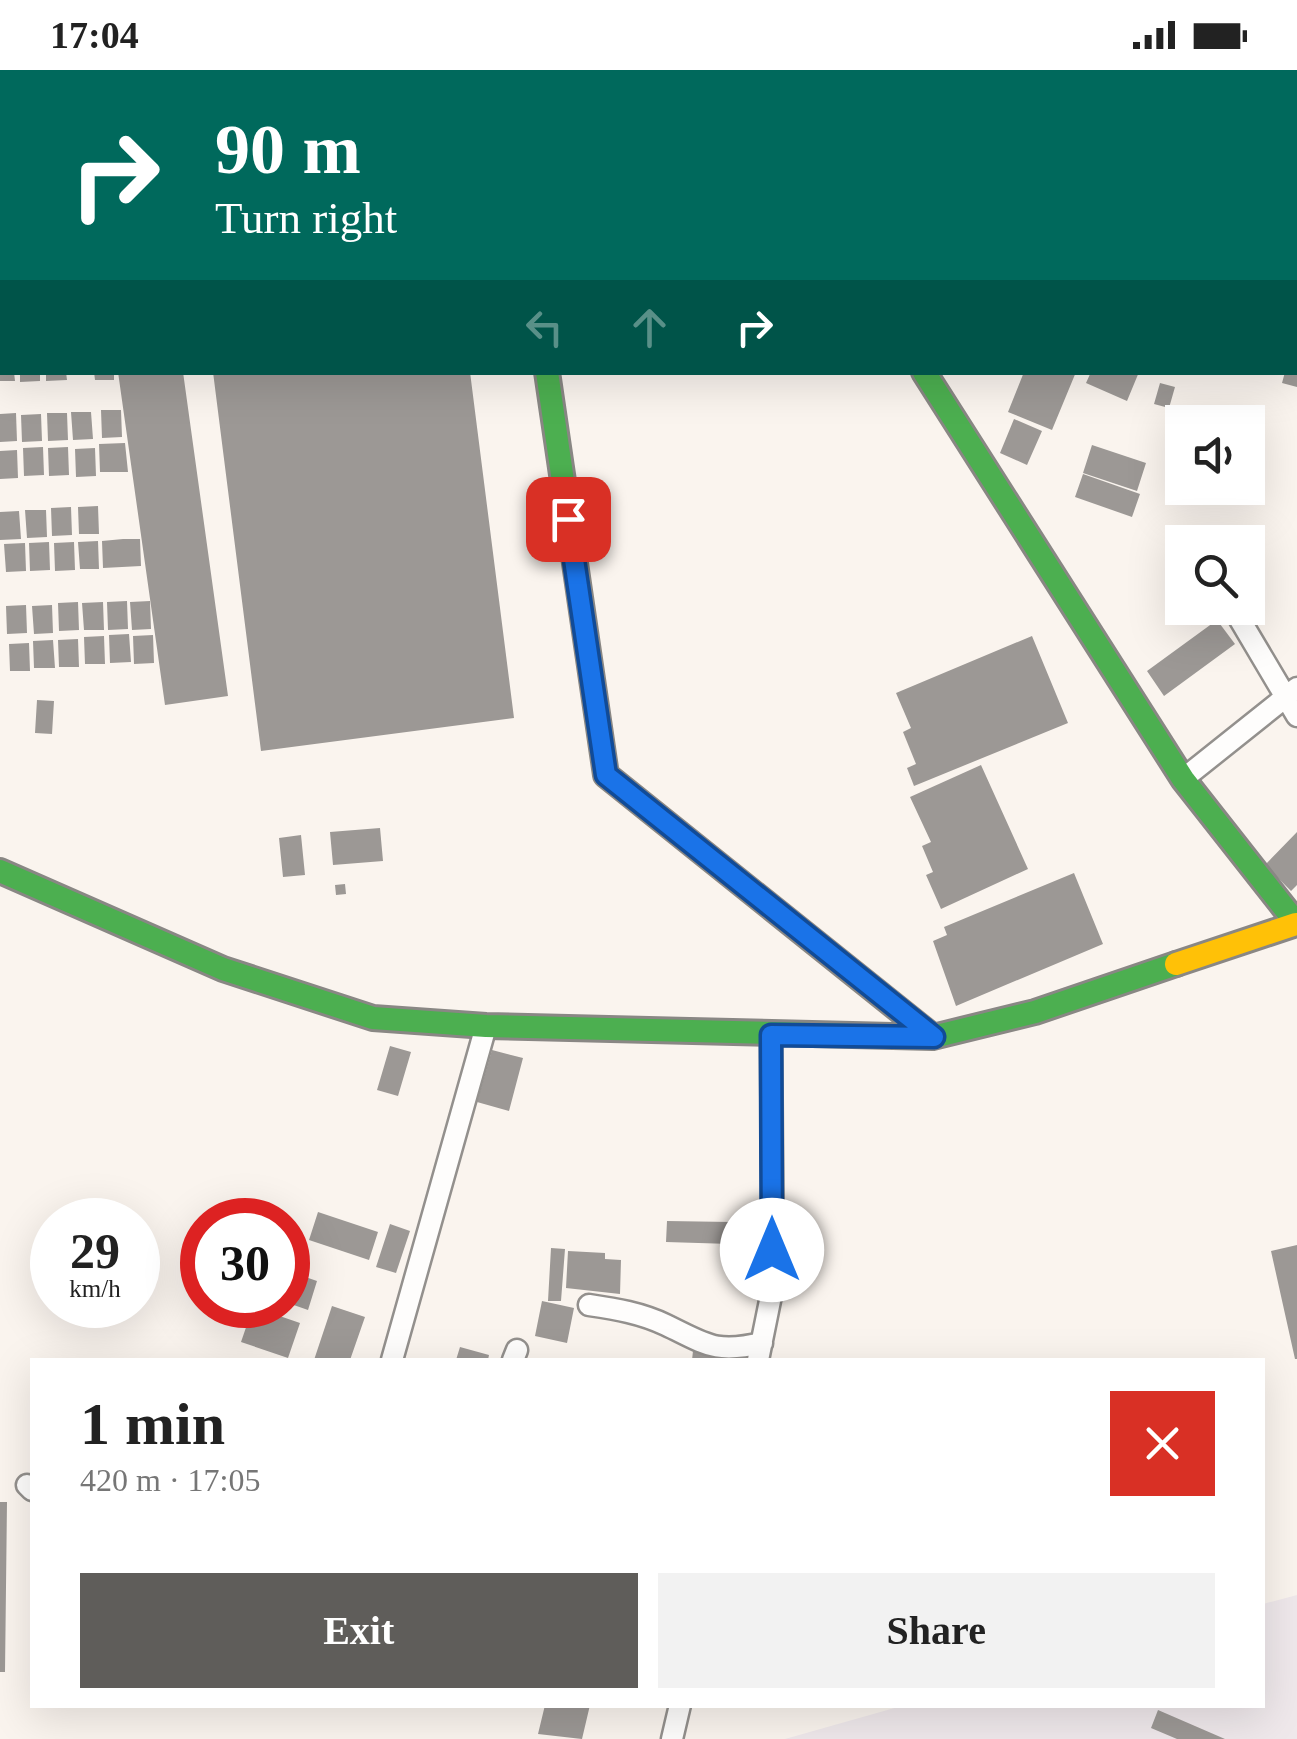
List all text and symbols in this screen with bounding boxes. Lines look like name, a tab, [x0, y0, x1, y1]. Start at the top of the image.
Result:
text: 17:04	[50, 14, 139, 56]
icon: right	[50, 110, 180, 240]
text: 90 m	[215, 111, 361, 188]
text: Turn right	[215, 193, 397, 243]
icon: left	[517, 300, 572, 355]
icon: ahead	[622, 300, 677, 355]
icon: right	[727, 300, 782, 355]
map controls	[1165, 405, 1265, 625]
button: sound	[1165, 405, 1265, 505]
pin	[526, 477, 611, 562]
icon: arrive	[541, 492, 596, 547]
button: search	[1165, 525, 1265, 625]
speed limit sign: 30	[180, 1198, 310, 1328]
position arrow	[720, 1198, 824, 1302]
text: 29	[70, 1223, 120, 1279]
text: km/h	[69, 1275, 121, 1302]
text: 1 min	[80, 1391, 225, 1457]
button: close	[1110, 1391, 1215, 1496]
text: 420 m · 17:05	[80, 1462, 260, 1498]
button: Exit	[80, 1573, 638, 1688]
button: Share	[658, 1573, 1215, 1688]

